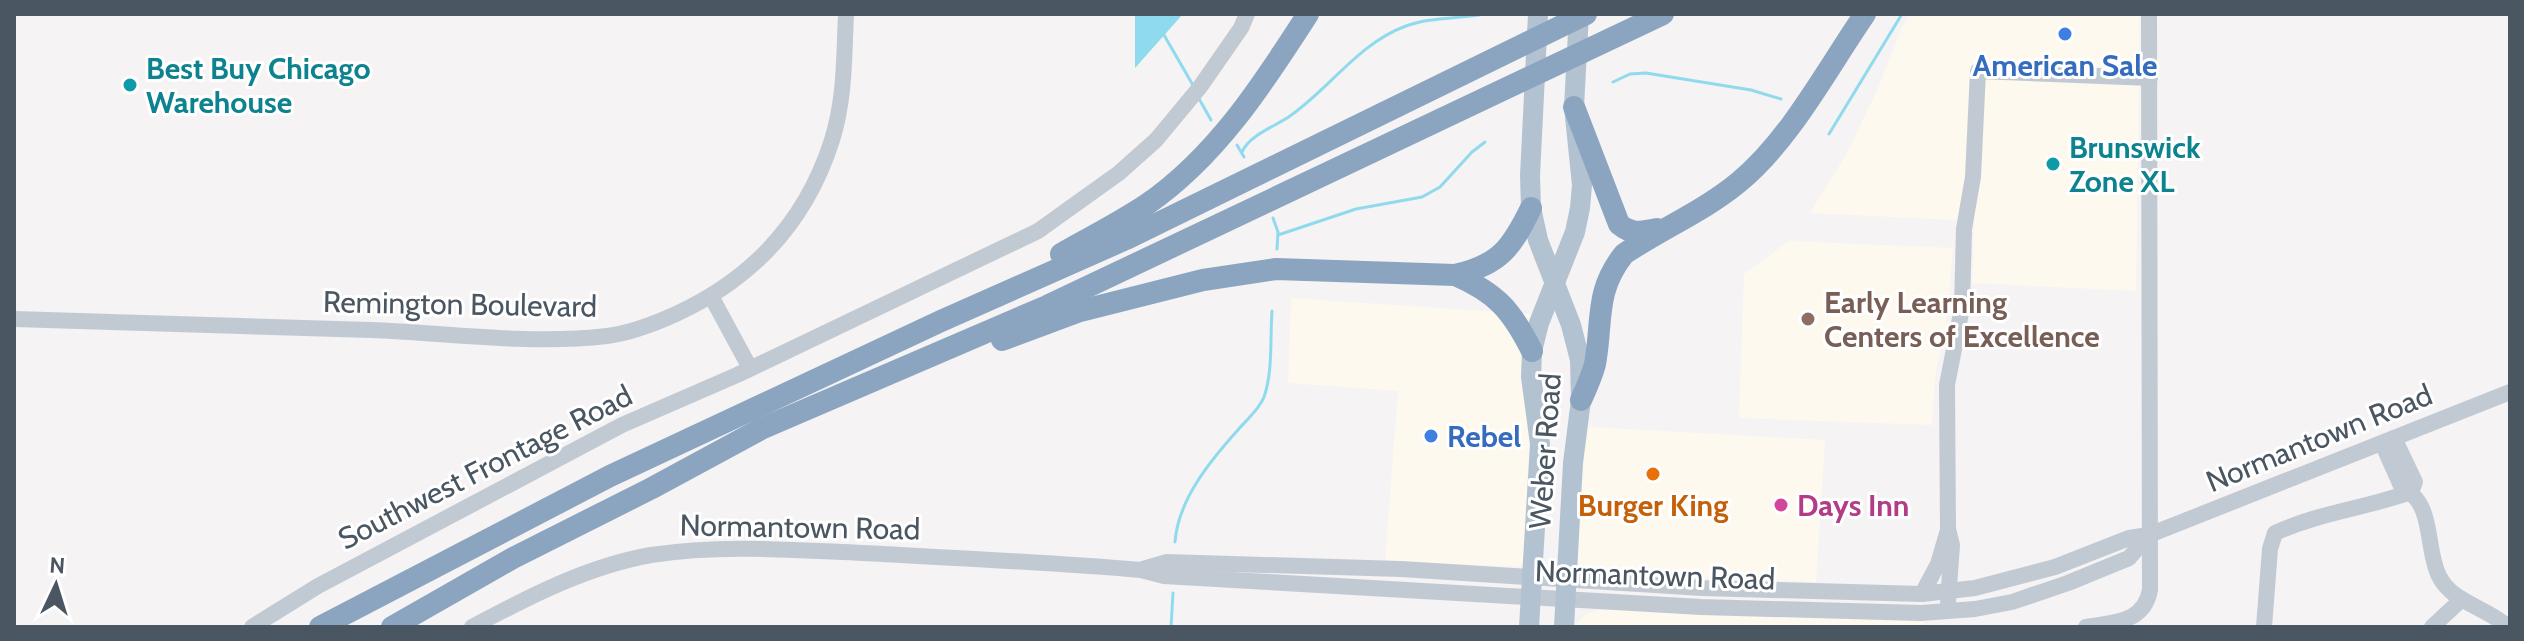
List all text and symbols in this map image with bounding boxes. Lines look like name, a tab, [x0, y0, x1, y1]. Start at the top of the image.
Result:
marker: American Sale	[2056, 25, 2074, 43]
place label: American Sale	[1973, 47, 2157, 84]
place label: Best Buy Chicago Warehouse	[146, 50, 371, 121]
marker: Best Buy Chicago Warehouse	[121, 76, 139, 94]
place label: Brunswick Zone XL	[2069, 129, 2201, 200]
marker: Brunswick Zone XL	[2044, 155, 2062, 173]
street label: Remington Boulevard	[323, 283, 597, 325]
place label: Early Learning Centers of Excellence	[1824, 284, 2100, 355]
marker: Early Learning Centers of Excellence	[1799, 310, 1817, 328]
street label: Weber Road	[1521, 372, 1569, 530]
street label: Normantown Road	[2201, 376, 2437, 500]
street label: Southwest Frontage Road	[332, 377, 638, 557]
place label: Rebel	[1447, 418, 1521, 455]
marker: Rebel	[1422, 427, 1440, 445]
marker: Burger King	[1644, 465, 1662, 483]
place label: Burger King	[1578, 487, 1728, 524]
place label: Days Inn	[1797, 487, 1909, 524]
marker: Days Inn	[1772, 496, 1790, 514]
street label: Normantown Road	[679, 506, 921, 548]
north arrow	[16, 545, 96, 625]
text: N	[49, 552, 66, 580]
street label: Normantown Road	[1534, 552, 1776, 598]

